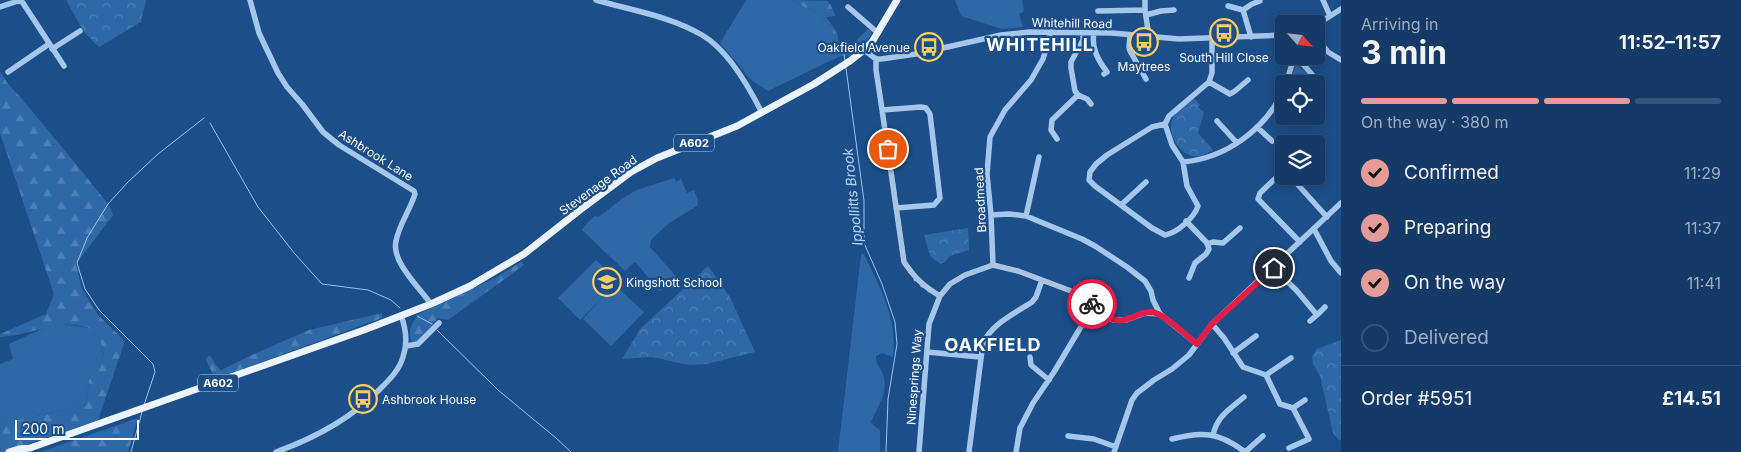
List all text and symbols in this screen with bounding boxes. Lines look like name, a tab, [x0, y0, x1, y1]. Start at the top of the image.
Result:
text: Arriving in	[1361, 14, 1438, 34]
street label: Whitehill Road	[1031, 15, 1113, 31]
north arrow	[1275, 15, 1325, 65]
map controls	[1275, 15, 1325, 185]
bus stop icon: South Hill Close	[1209, 18, 1239, 48]
bus stop icon: Maytrees	[1129, 27, 1159, 57]
text: 11:52–11:57	[1619, 31, 1721, 54]
bus stop icon: Oakfield Avenue	[914, 32, 944, 62]
text: 3 min	[1361, 33, 1447, 72]
district label: WHITEHILL	[986, 34, 1094, 55]
place label: Oakfield Avenue	[817, 40, 910, 55]
place label: South Hill Close	[1179, 50, 1269, 65]
place label: Maytrees	[1118, 59, 1170, 74]
button: locate	[1275, 75, 1325, 125]
text: On the way · 380 m	[1361, 112, 1509, 132]
street label: Ashbrook Lane	[336, 126, 416, 184]
pin	[867, 128, 909, 170]
road number: A602	[674, 134, 714, 152]
icon: bag	[874, 135, 902, 163]
button: layers	[1275, 135, 1325, 185]
water label: Ippollitts Brook	[838, 147, 866, 247]
street label: Stevenage Road	[556, 152, 640, 218]
icon: check	[1361, 159, 1389, 187]
text: Confirmed	[1404, 161, 1499, 184]
text: 11:29	[1684, 163, 1721, 183]
street label: Broadmead	[971, 167, 989, 233]
icon: check	[1361, 214, 1389, 242]
text: Preparing	[1404, 216, 1491, 239]
text: 11:37	[1684, 218, 1721, 238]
pin	[1253, 247, 1295, 289]
icon: home	[1260, 254, 1288, 282]
school or university icon: Kingshott School	[592, 267, 622, 297]
icon: check	[1361, 269, 1389, 297]
text: On the way	[1404, 271, 1506, 294]
text: 11:41	[1687, 273, 1721, 293]
place label: Kingshott School	[626, 275, 722, 290]
courier	[1067, 279, 1117, 329]
icon: bike	[1078, 290, 1106, 318]
text: Delivered	[1404, 326, 1489, 349]
street label: Ninesprings Way	[903, 328, 925, 425]
district label: OAKFIELD	[944, 334, 1042, 355]
road number: A602	[198, 374, 238, 392]
bus stop icon: Ashbrook House	[348, 384, 378, 414]
text: Order #5951	[1361, 387, 1472, 410]
text: £14.51	[1662, 387, 1721, 410]
place label: Ashbrook House	[382, 392, 476, 407]
scale bar	[15, 417, 139, 440]
text: 200 m	[22, 420, 64, 437]

